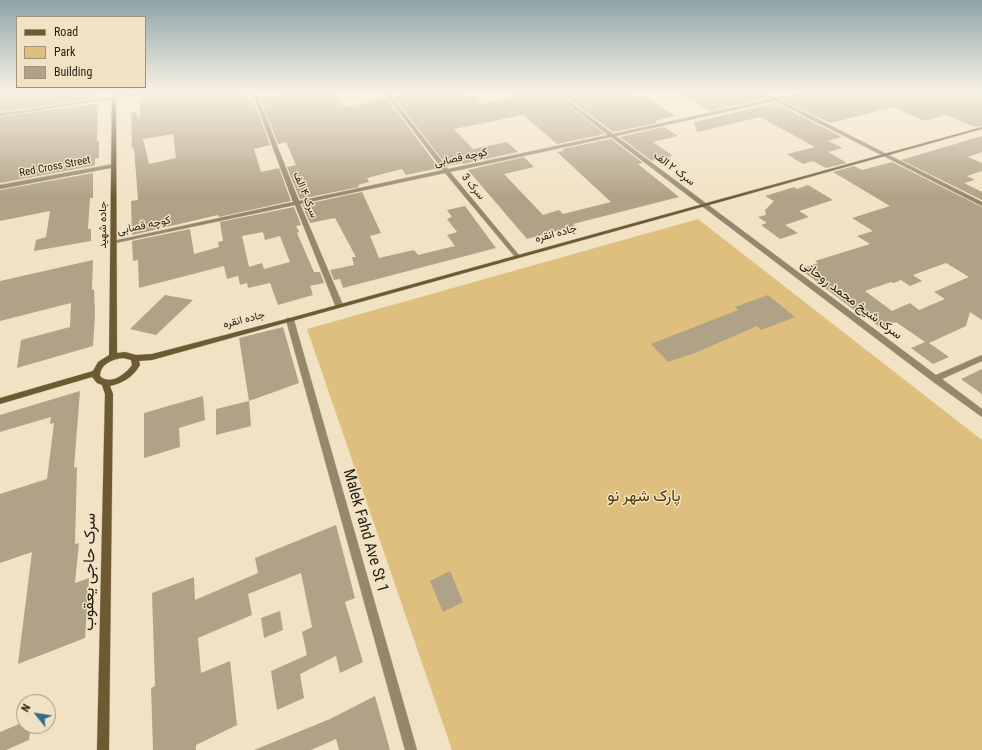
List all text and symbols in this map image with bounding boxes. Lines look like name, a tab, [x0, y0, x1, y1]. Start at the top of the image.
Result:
legend	[16, 16, 146, 88]
text: Road	[54, 25, 78, 39]
text: Park	[54, 45, 75, 59]
text: Building	[54, 65, 92, 79]
street label: کوچه قصابی	[433, 146, 489, 170]
street label: سرک ۲ الف	[651, 149, 697, 189]
street label: Red Cross Street	[18, 154, 92, 180]
street label: سرک ۴ الف	[290, 170, 320, 220]
street label: سرک 3	[459, 171, 487, 203]
street label: جاده شهید	[96, 201, 110, 249]
street label: کوچه قصابی	[116, 214, 172, 238]
street label: جاده انقره	[534, 222, 578, 246]
street label: سرک شیخ محمد روحانی	[797, 257, 905, 343]
street label: جاده انقره	[222, 308, 266, 332]
street label: Malek Fahd Ave St 1	[338, 467, 392, 595]
park label: پارک شهر نو	[608, 487, 680, 507]
street label: سرک حاجی یعقوب	[79, 513, 101, 631]
north arrow	[16, 694, 56, 734]
text: N	[19, 702, 33, 714]

